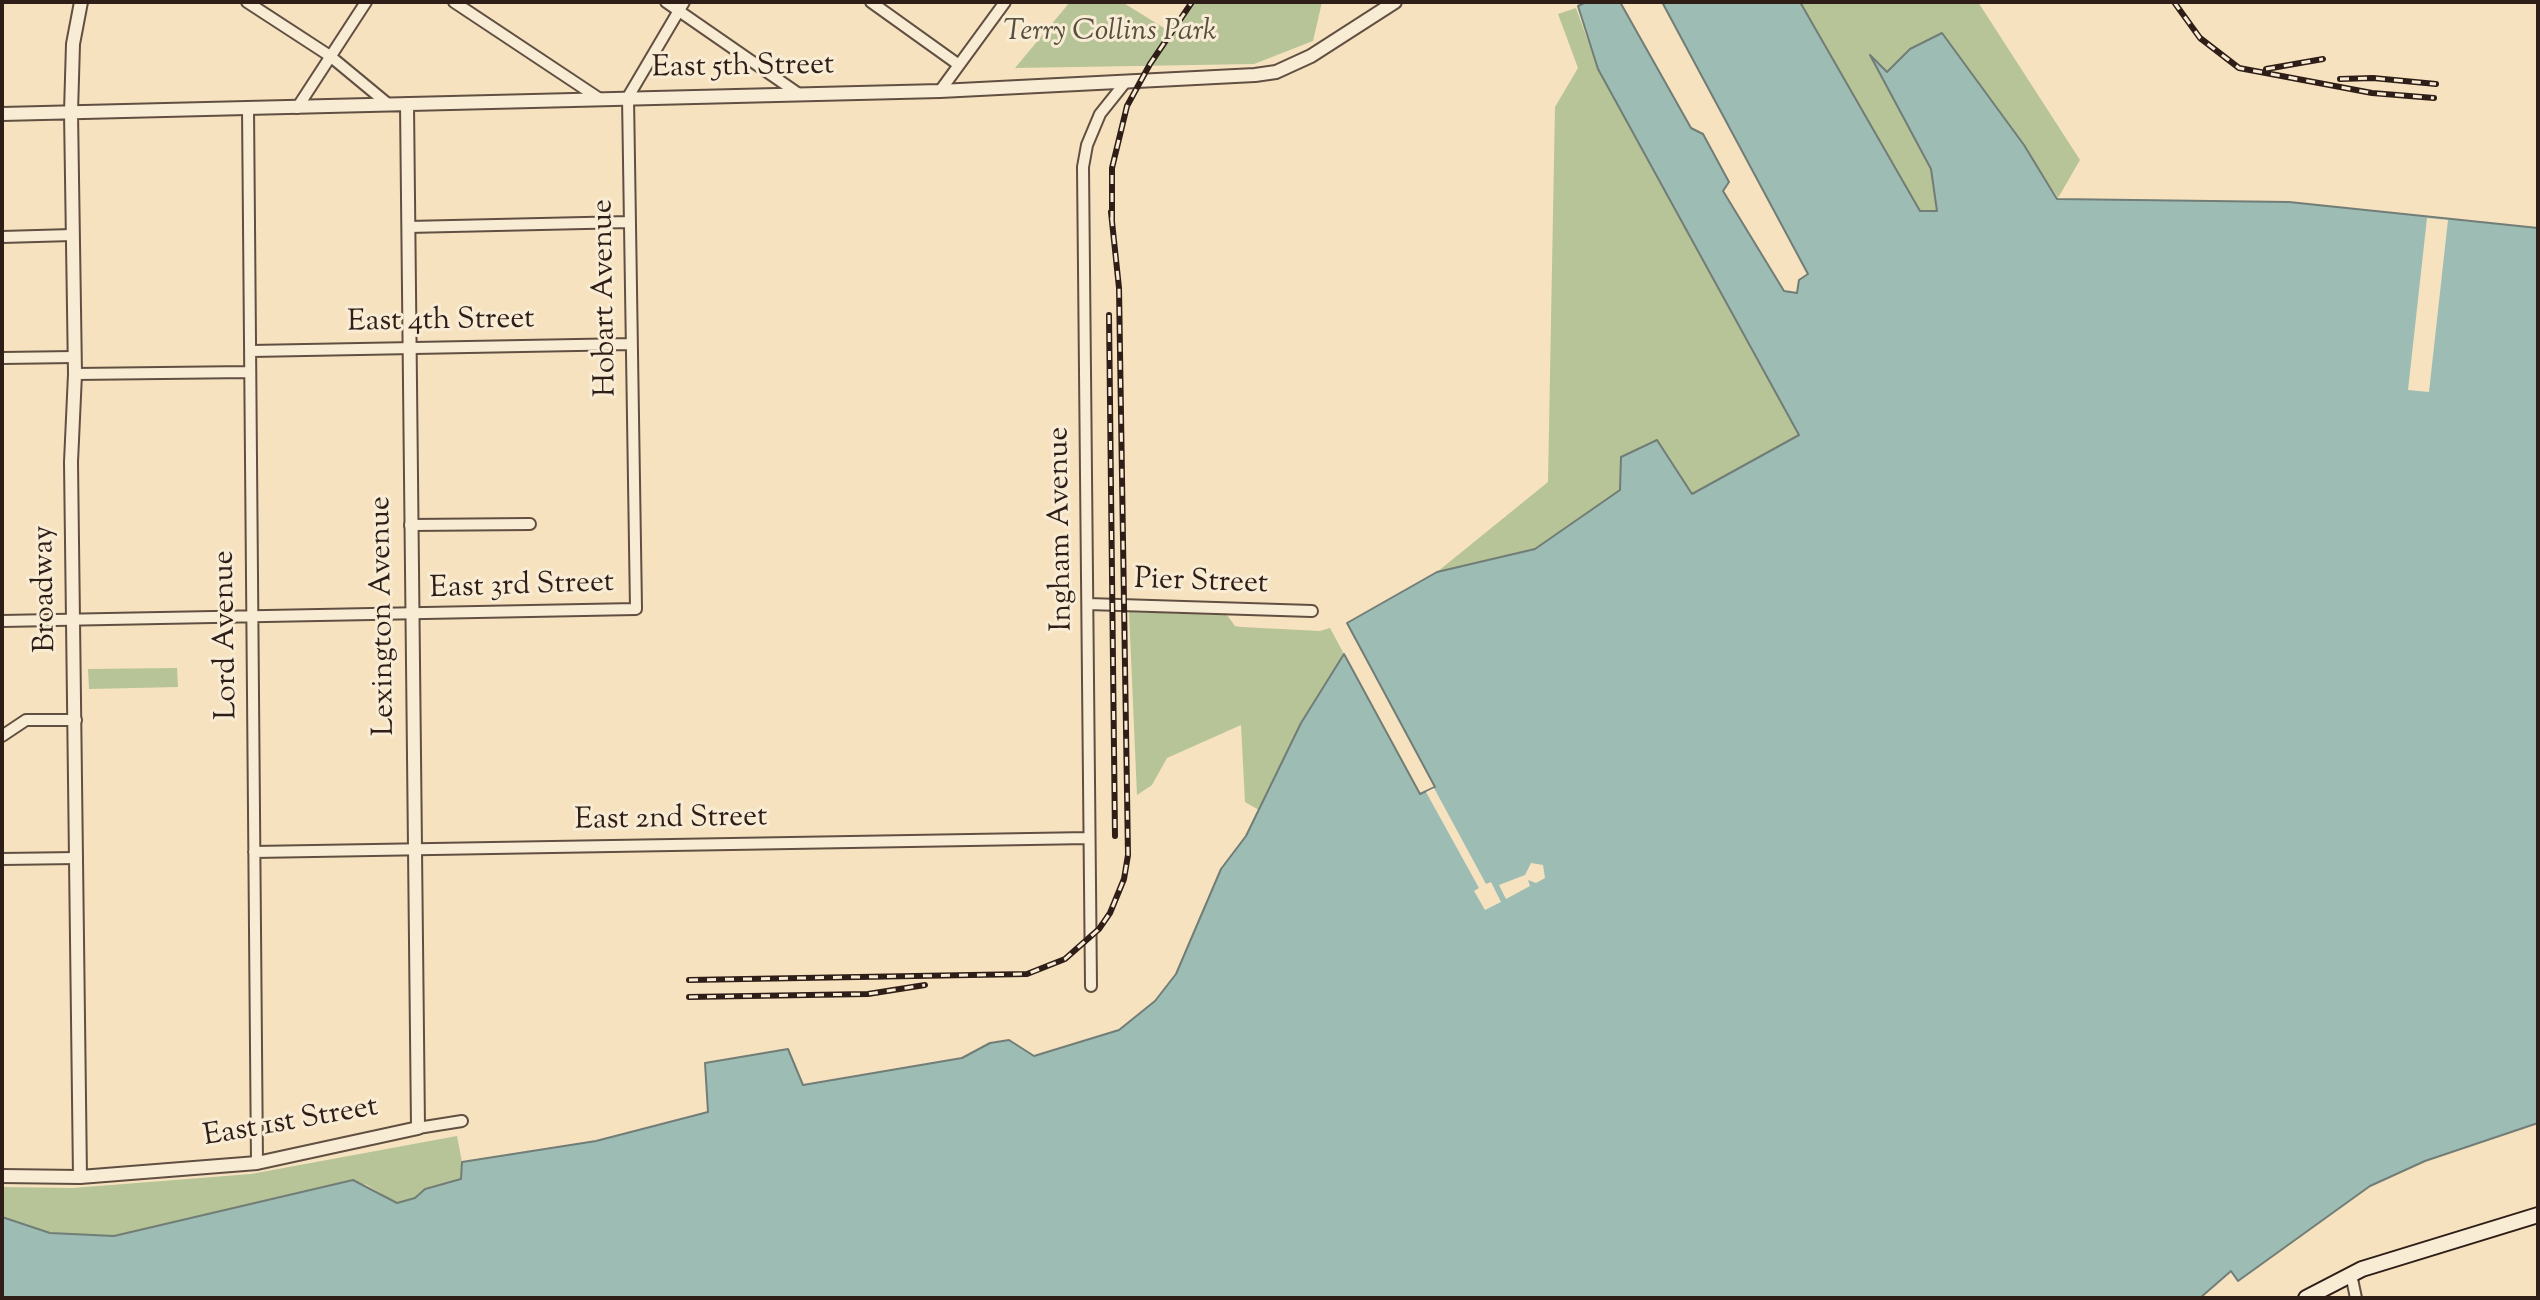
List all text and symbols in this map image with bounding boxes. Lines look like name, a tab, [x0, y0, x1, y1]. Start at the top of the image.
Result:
park label: Terry Collins Park	[1004, 16, 1216, 52]
street label: East 5th Street	[652, 49, 834, 89]
street label: Hobart Avenue	[587, 199, 627, 397]
street label: East 4th Street	[347, 303, 535, 343]
street label: Ingham Avenue	[1043, 426, 1083, 632]
street label: Lexington Avenue	[365, 496, 405, 736]
street label: Broadway	[28, 525, 66, 653]
street label: Lord Avenue	[209, 550, 247, 720]
street label: Pier Street	[1133, 564, 1269, 604]
street label: East 3rd Street	[429, 567, 615, 609]
street label: East 2nd Street	[574, 801, 768, 841]
street label: East 1st Street	[201, 1091, 381, 1157]

